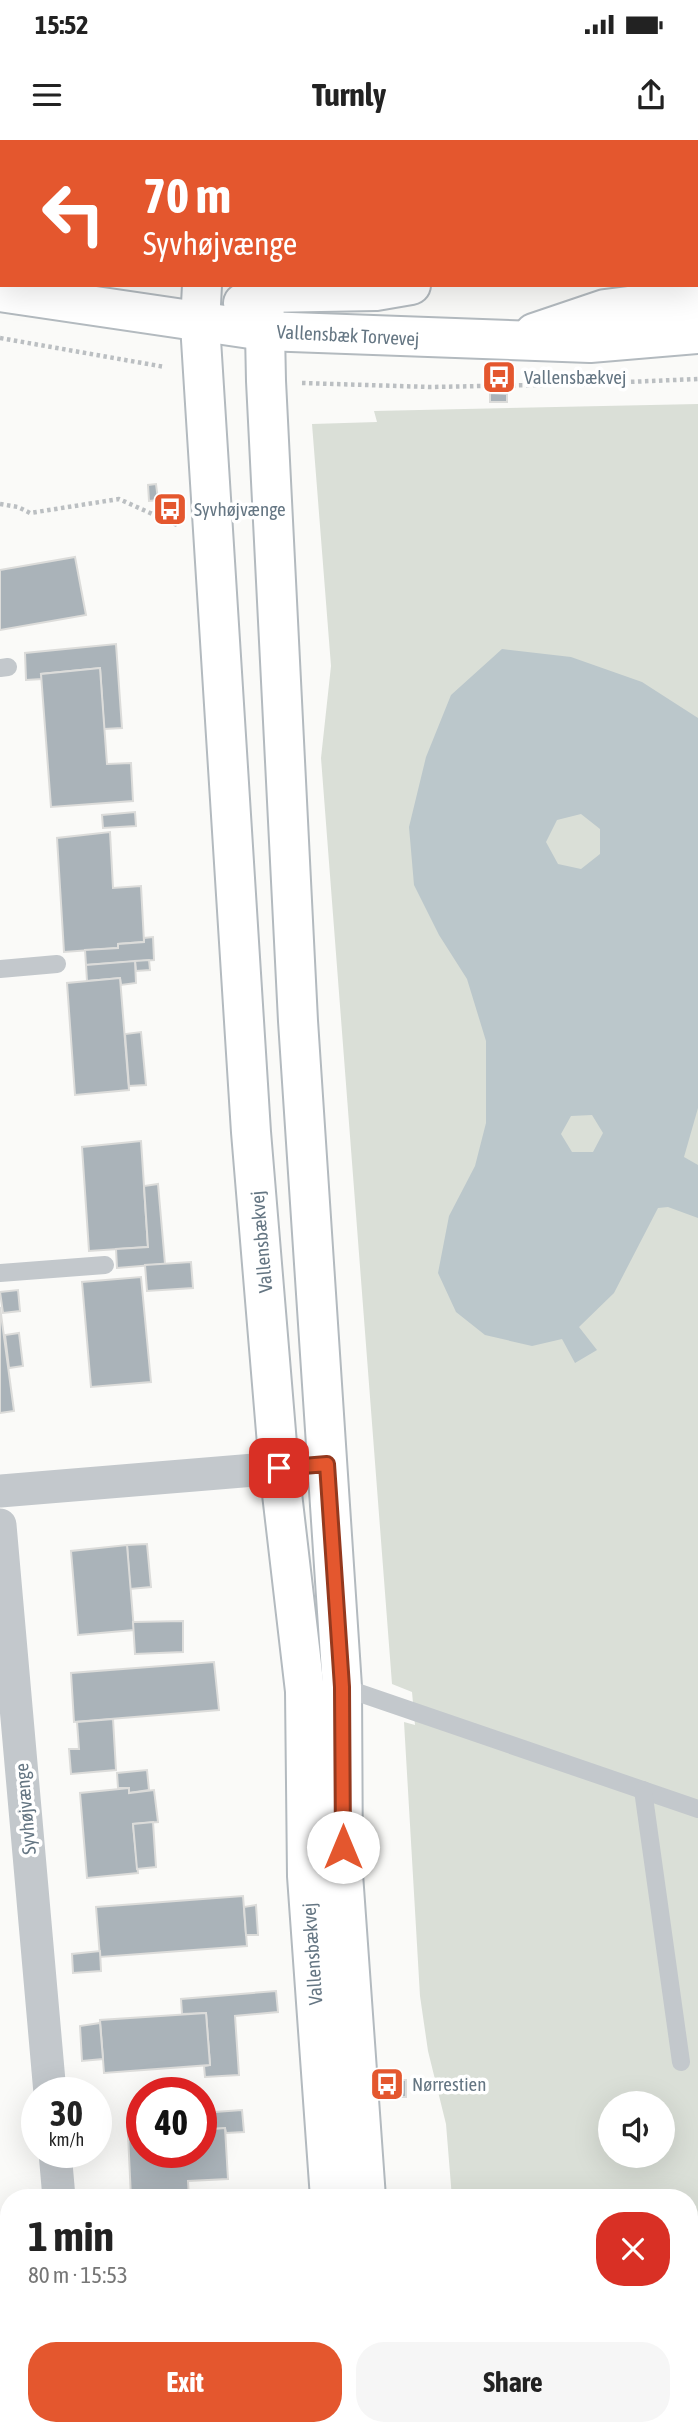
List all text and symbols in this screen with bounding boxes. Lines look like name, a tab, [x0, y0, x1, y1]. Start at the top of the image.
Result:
text: 15:52	[35, 10, 89, 40]
icon: menu	[28, 76, 66, 114]
text: Turnly	[312, 76, 386, 113]
icon: share	[632, 76, 670, 114]
text: 70 m	[143, 167, 231, 223]
icon: left	[28, 168, 119, 259]
text: Syvhøjvænge	[143, 225, 297, 262]
street label: Vallensbæk Torvevej	[276, 320, 420, 350]
bus stop icon: Vallensbækvej	[480, 358, 518, 396]
place label: Vallensbækvej	[524, 366, 626, 388]
bus stop icon: Syvhøjvænge	[151, 490, 189, 528]
place label: Syvhøjvænge	[194, 498, 286, 520]
street label: Vallensbækvej	[246, 1190, 276, 1294]
pin	[249, 1438, 309, 1498]
icon: arrive	[260, 1449, 298, 1487]
street label: Syvhøjvænge	[10, 1762, 40, 1856]
position arrow	[306, 1810, 380, 1884]
street label: Vallensbækvej	[297, 1902, 327, 2006]
bus stop icon: Nørrestien	[368, 2065, 406, 2103]
place label: Nørrestien	[412, 2073, 486, 2095]
speed limit sign: 40	[126, 2077, 217, 2168]
map controls	[598, 2091, 675, 2168]
button: sound	[598, 2091, 675, 2168]
text: 30	[50, 2093, 83, 2133]
text: km/h	[49, 2129, 84, 2150]
text: 1 min	[28, 2212, 114, 2260]
button: close	[596, 2212, 670, 2286]
text: 80 m · 15:53	[28, 2262, 128, 2288]
button: Exit	[28, 2342, 342, 2422]
button: Share	[356, 2342, 670, 2422]

